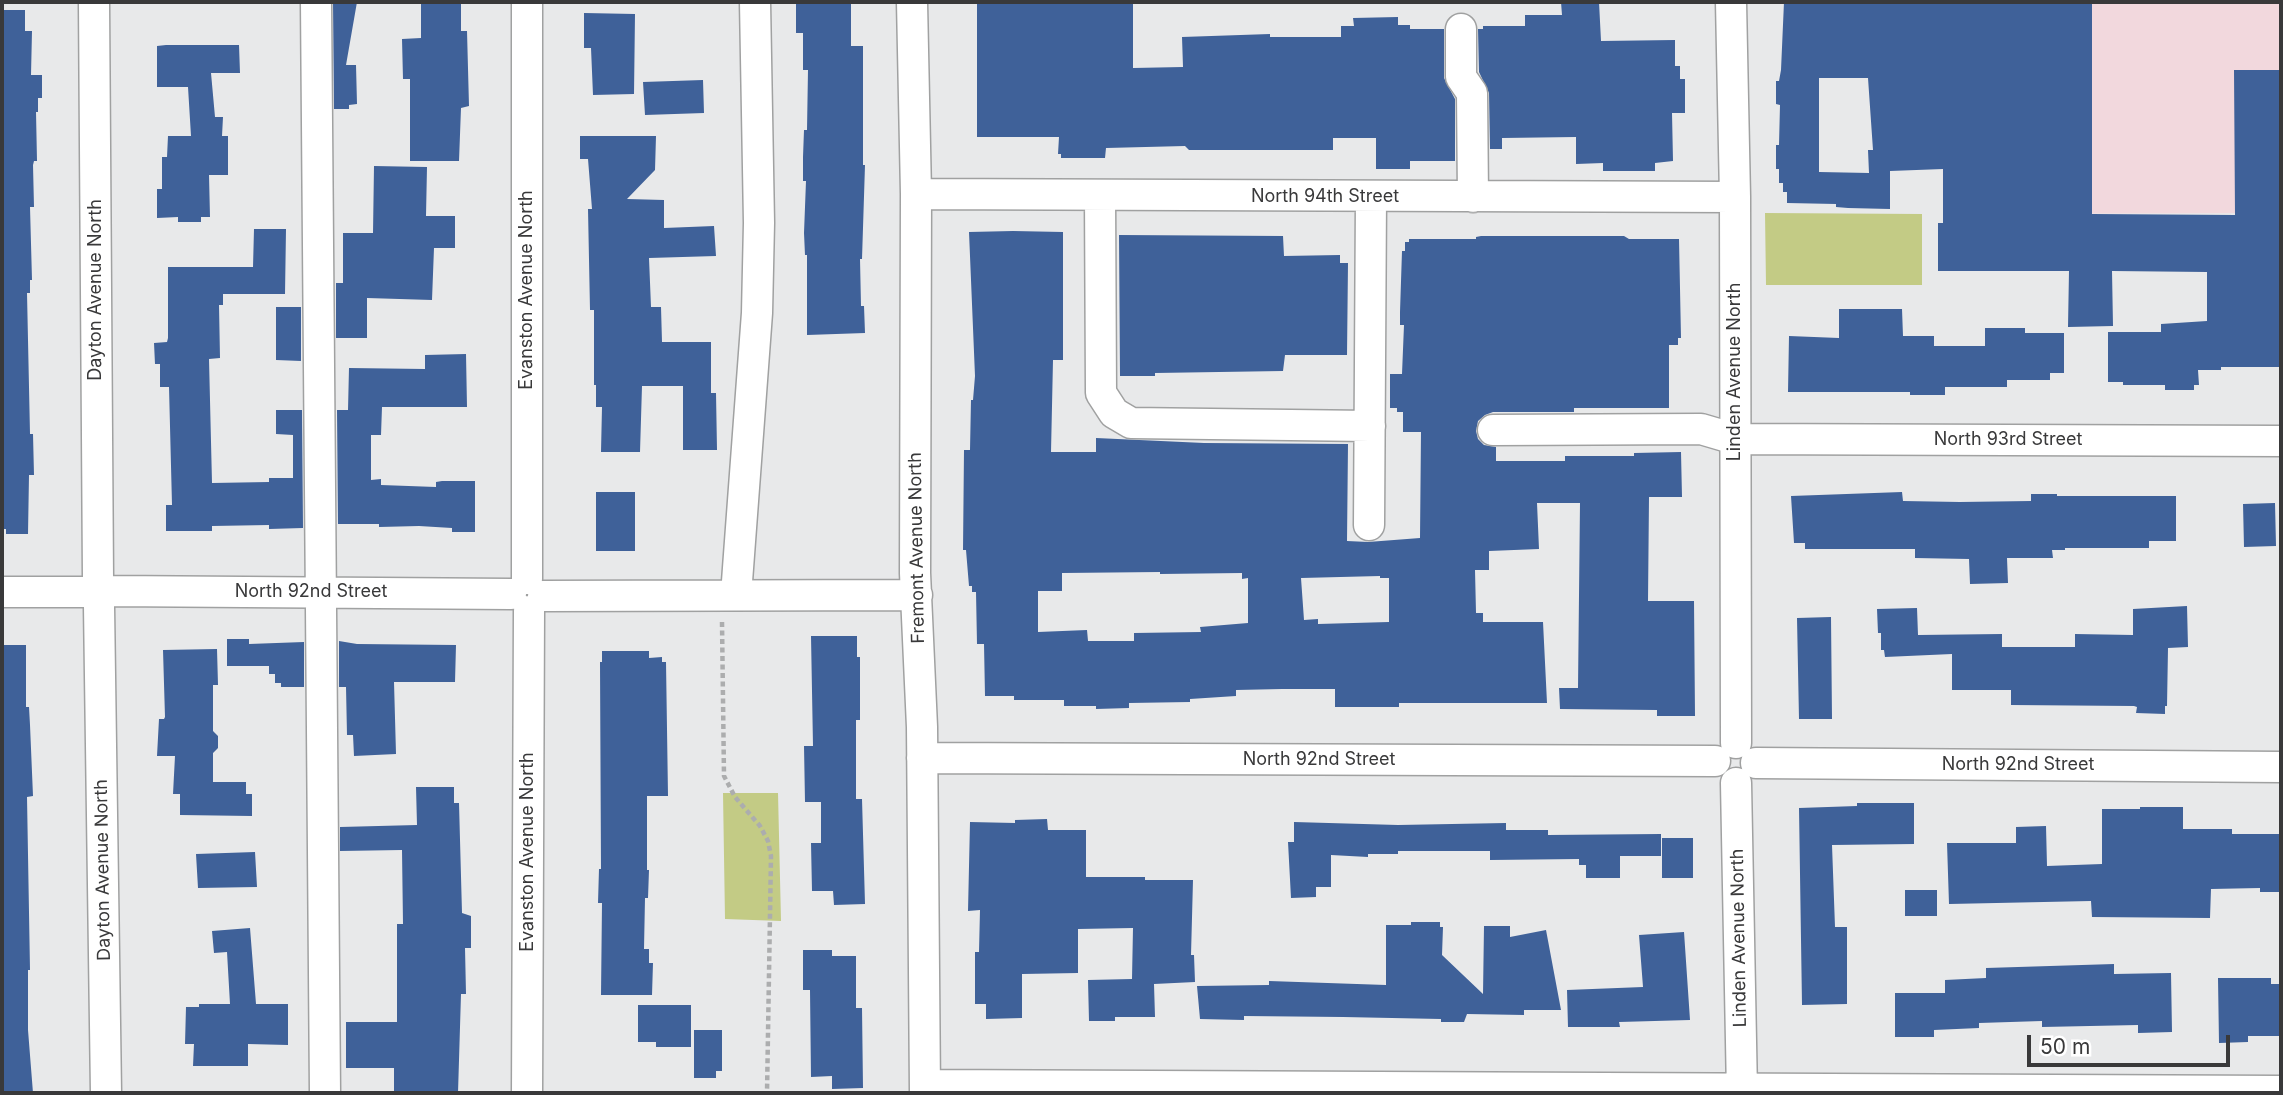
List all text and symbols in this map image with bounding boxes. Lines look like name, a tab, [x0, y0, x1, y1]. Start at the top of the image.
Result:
street label: North 94th Street	[1251, 186, 1399, 208]
street label: Evanston Avenue North	[516, 190, 538, 390]
street label: Dayton Avenue North	[85, 199, 107, 381]
street label: Linden Avenue North	[1724, 283, 1746, 461]
street label: North 93rd Street	[1934, 429, 2082, 451]
street label: Fremont Avenue North	[905, 452, 929, 644]
street label: North 92nd Street	[235, 581, 387, 603]
street label: North 92nd Street	[1243, 749, 1395, 771]
street label: Evanston Avenue North	[517, 752, 539, 952]
street label: North 92nd Street	[1942, 754, 2094, 776]
street label: Dayton Avenue North	[91, 779, 115, 961]
street label: Linden Avenue North	[1727, 849, 1751, 1027]
scale bar	[2031, 1021, 2234, 1066]
text: 50 m	[2040, 1034, 2090, 1059]

